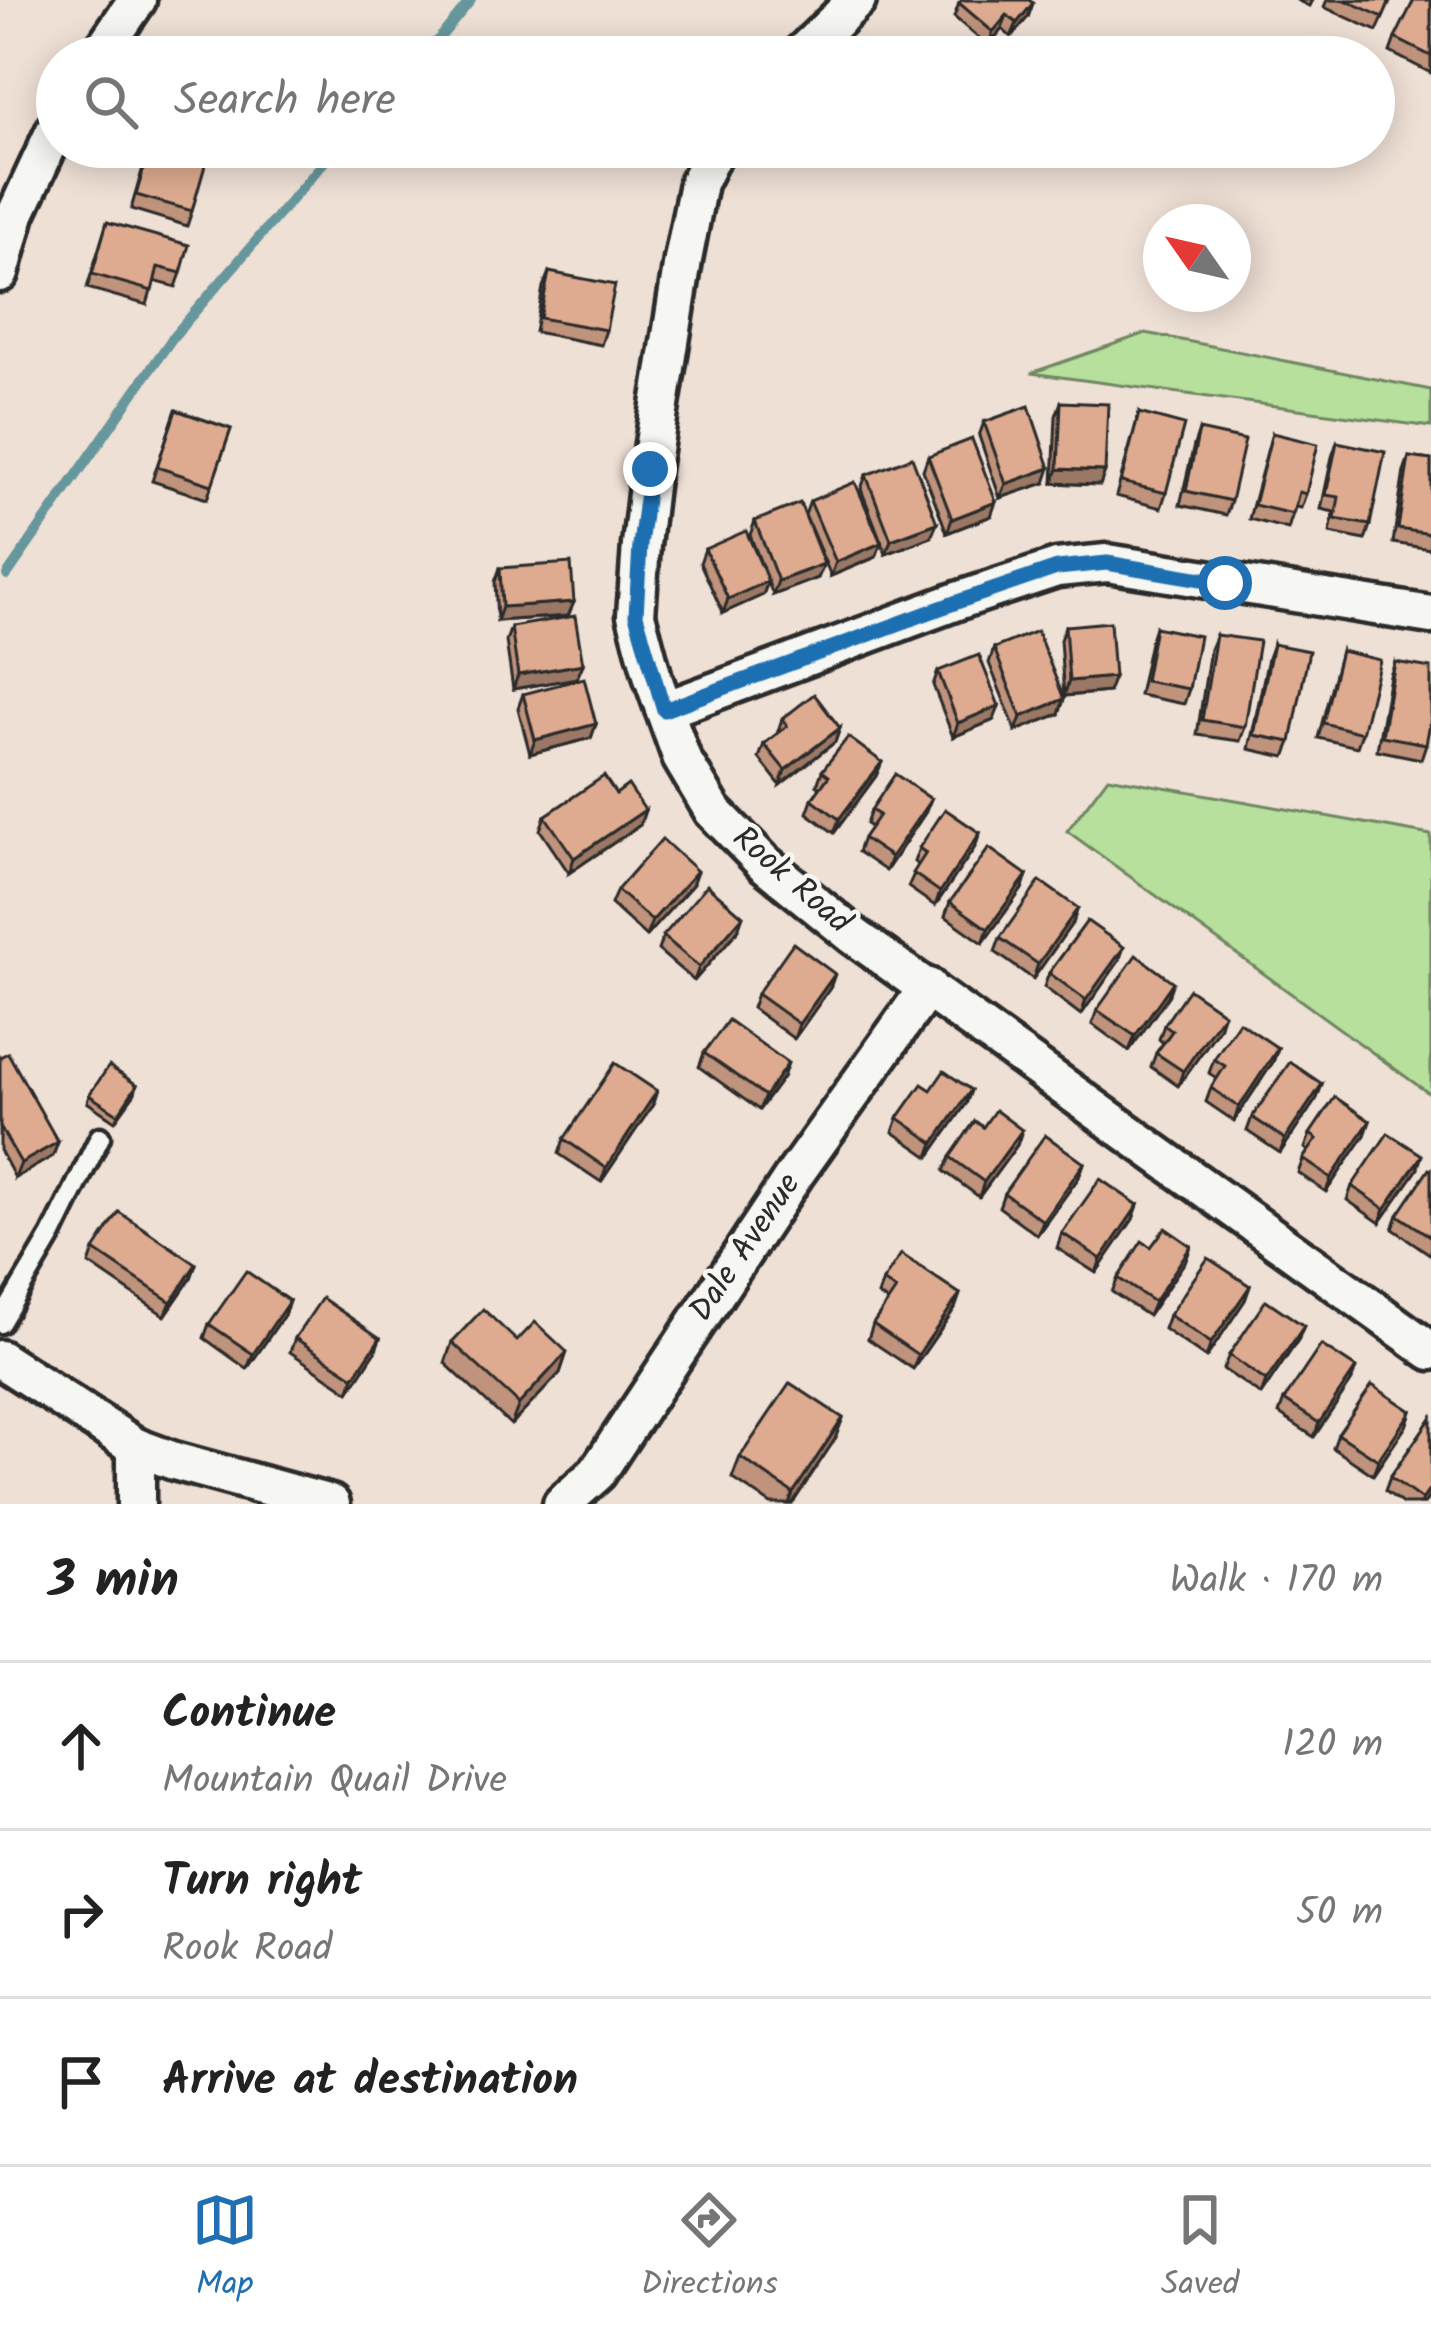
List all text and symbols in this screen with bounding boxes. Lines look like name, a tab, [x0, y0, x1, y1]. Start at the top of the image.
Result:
search box	[36, 36, 1395, 168]
text: Search here	[174, 66, 396, 138]
icon: search	[78, 69, 144, 135]
north arrow	[1143, 204, 1251, 312]
route end	[623, 442, 677, 496]
route start	[1198, 556, 1252, 610]
street label: Rook Road	[719, 814, 864, 949]
street label: Dale Avenue	[676, 1163, 816, 1333]
text: 3 min	[48, 1542, 179, 1623]
text: Walk · 170 m	[1169, 1551, 1383, 1613]
text: Continue	[162, 1679, 336, 1751]
icon: ahead	[48, 1713, 114, 1779]
text: 120 m	[1282, 1715, 1383, 1777]
text: Mountain Quail Drive	[162, 1751, 507, 1813]
text: Turn right	[162, 1847, 362, 1919]
icon: right	[48, 1881, 114, 1947]
text: 50 m	[1296, 1883, 1383, 1945]
text: Rook Road	[162, 1919, 332, 1981]
text: Arrive at destination	[162, 2046, 578, 2118]
icon: arrive	[48, 2049, 114, 2115]
tab: Map	[192, 2187, 258, 2312]
tab: Directions	[641, 2187, 778, 2312]
tab: Saved	[1161, 2187, 1239, 2312]

